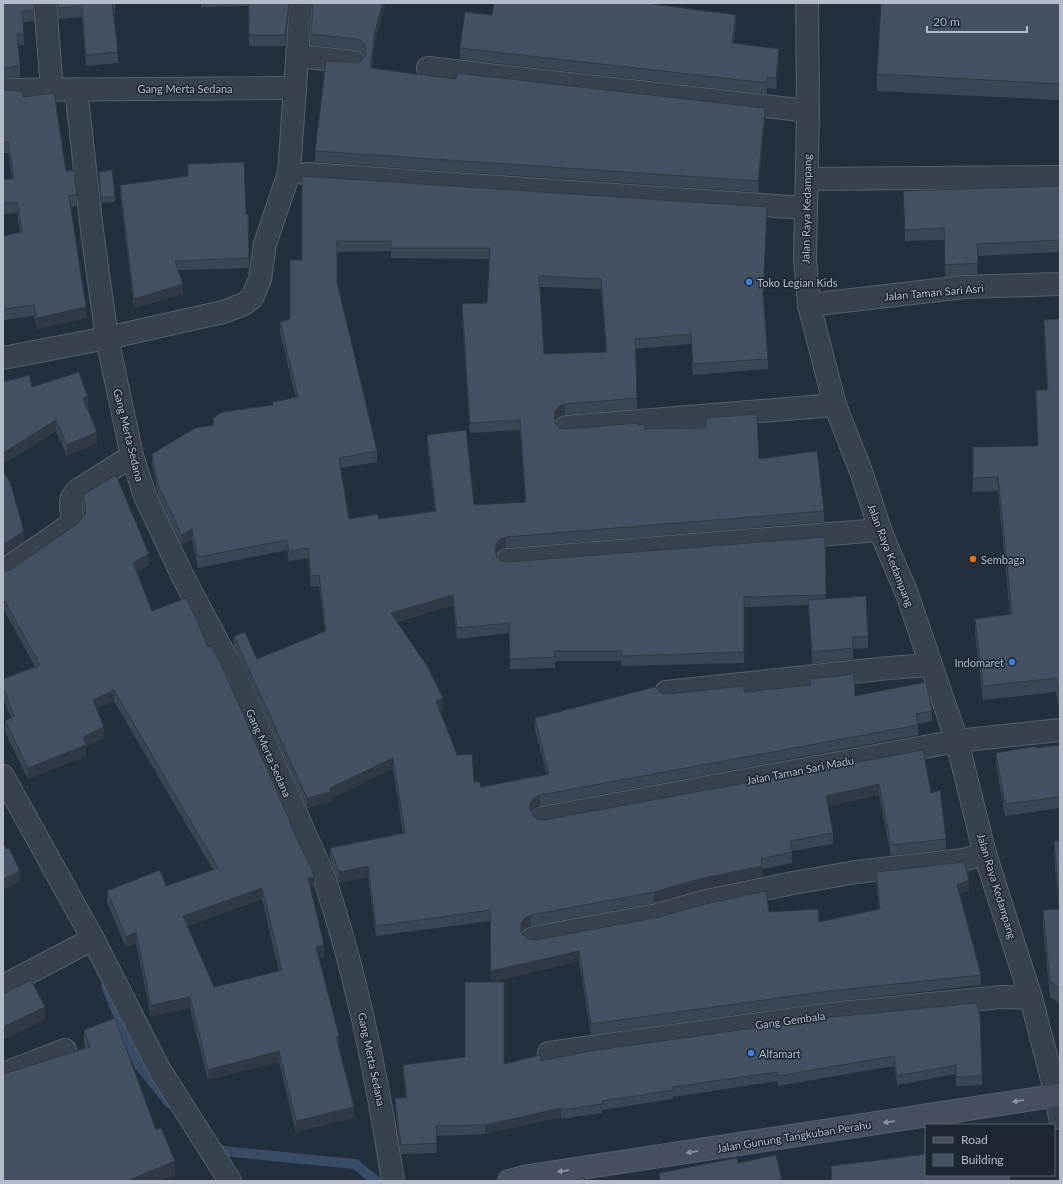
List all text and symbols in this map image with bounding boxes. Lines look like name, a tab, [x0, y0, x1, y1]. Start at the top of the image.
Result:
scale bar	[927, 8, 1027, 34]
text: 20 m	[933, 14, 960, 29]
street label: Gang Merta Sedana	[137, 82, 233, 95]
street label: Jalan Raya Kedampang	[799, 154, 813, 264]
place label: Toko Legian Kids	[757, 276, 838, 289]
marker: Toko Legian Kids	[744, 277, 754, 287]
street label: Jalan Taman Sari Asri	[884, 281, 985, 303]
street label: Gang Merta Sedana	[111, 387, 147, 483]
street label: Jalan Raya Kedampang	[865, 501, 917, 609]
place label: Sembaga	[981, 553, 1025, 566]
marker: Sembaga	[968, 554, 978, 564]
place label: Indomaret	[954, 656, 1004, 669]
marker: Indomaret	[1007, 657, 1017, 667]
street label: Gang Merta Sedana	[244, 707, 294, 799]
street label: Jalan Taman Sari Madu	[745, 753, 855, 787]
street label: Jalan Raya Kedampang	[975, 832, 1019, 941]
street label: Gang Gembala	[754, 1009, 826, 1031]
street label: Gang Merta Sedana	[356, 1011, 388, 1107]
place label: Alfamart	[759, 1047, 801, 1060]
marker: Alfamart	[746, 1048, 756, 1058]
one-way arrow	[1012, 1098, 1024, 1104]
street label: Jalan Gunung Tangkuban Perahu	[716, 1117, 872, 1155]
one-way arrow	[883, 1119, 896, 1125]
legend	[925, 1124, 1055, 1176]
text: Road	[961, 1132, 988, 1147]
one-way arrow	[686, 1149, 698, 1155]
text: Building	[961, 1152, 1004, 1167]
one-way arrow	[557, 1168, 569, 1174]

